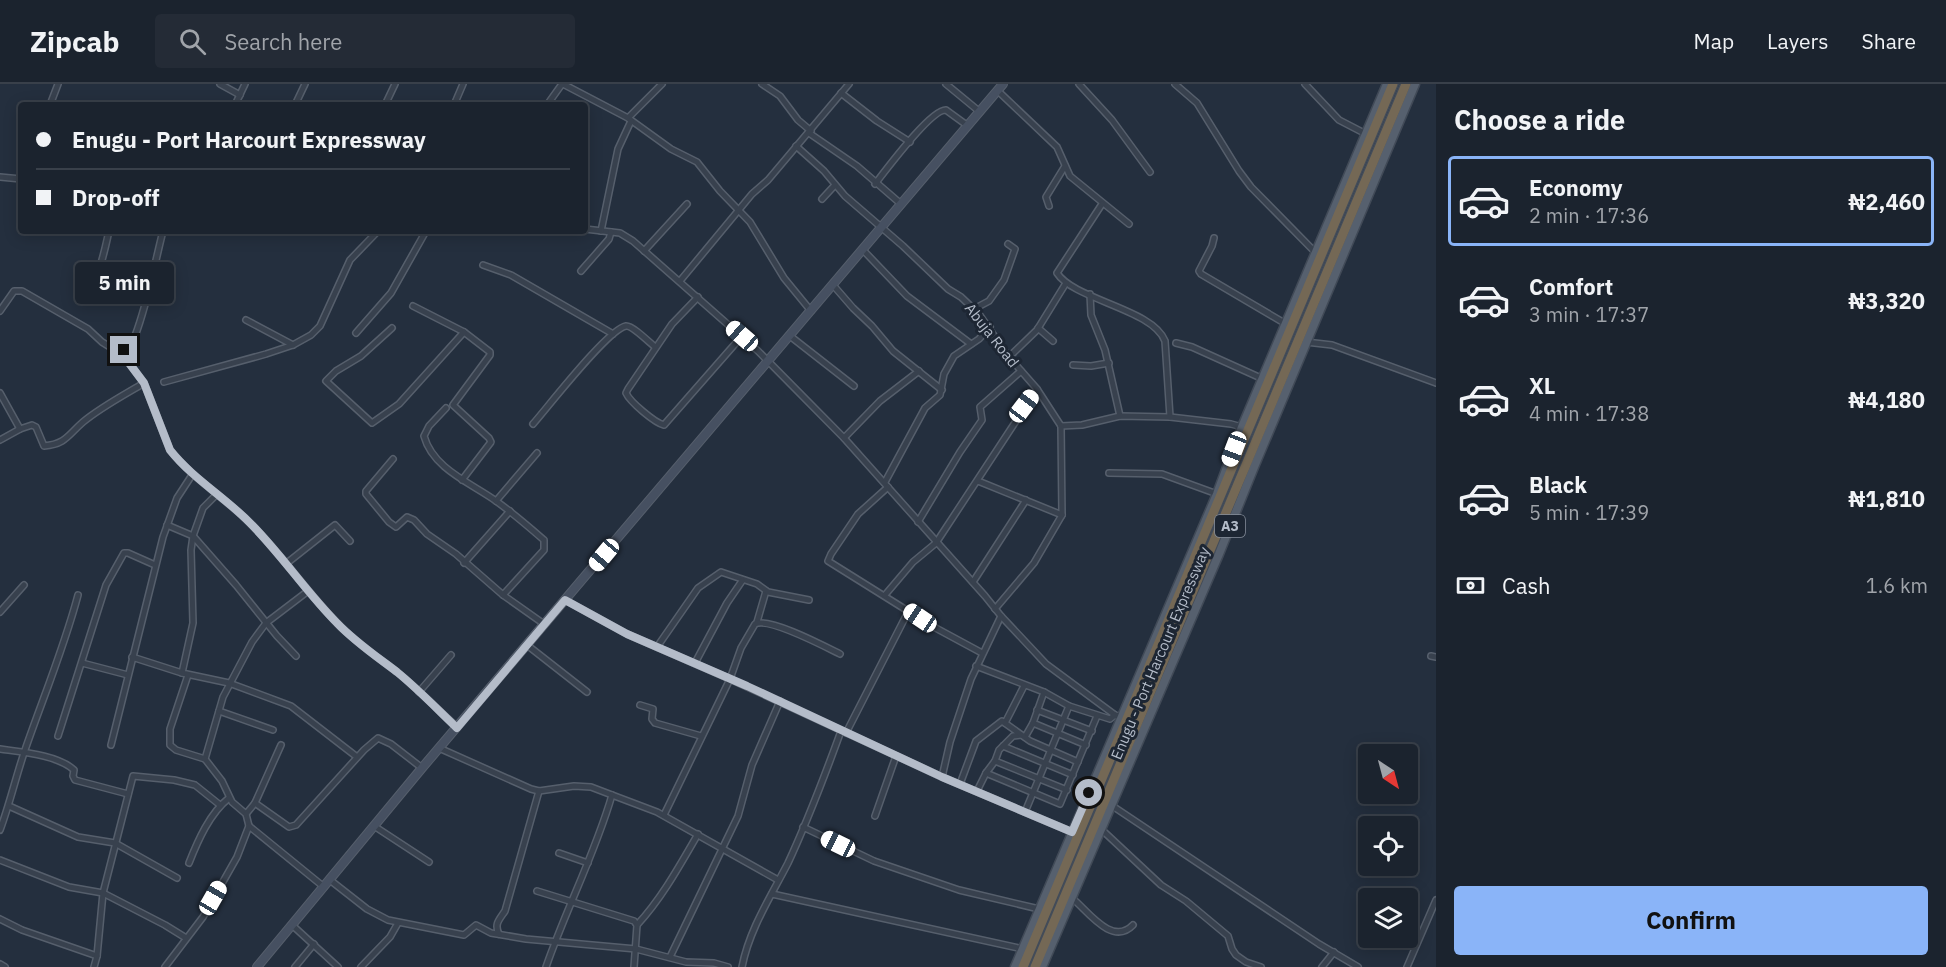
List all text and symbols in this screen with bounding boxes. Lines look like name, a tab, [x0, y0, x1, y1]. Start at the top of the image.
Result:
search box	[155, 14, 575, 68]
text: Zipcab	[30, 23, 119, 60]
icon: search	[176, 25, 209, 58]
text: Search here	[224, 27, 342, 56]
text: Map	[1694, 27, 1734, 55]
text: Layers	[1767, 27, 1829, 55]
text: Share	[1862, 27, 1916, 55]
text: Choose a ride	[1454, 102, 1625, 137]
text: Enugu - Port Harcourt Expressway	[72, 125, 426, 154]
text: Economy	[1529, 173, 1623, 202]
icon: car	[1457, 174, 1511, 228]
text: Drop-off	[72, 183, 159, 212]
text: ₦2,460	[1848, 187, 1925, 216]
text: 2 min · 17:36	[1529, 202, 1649, 229]
callout: 5 min	[74, 263, 174, 305]
text: 5 min	[98, 269, 151, 296]
text: Comfort	[1529, 272, 1613, 301]
icon: car	[1457, 273, 1511, 327]
text: ₦3,320	[1848, 286, 1925, 315]
street label: Abuja Road	[961, 299, 1023, 371]
text: 3 min · 17:37	[1529, 301, 1649, 328]
car	[723, 317, 761, 355]
route end	[110, 336, 137, 363]
text: XL	[1529, 371, 1555, 400]
icon: car	[1457, 372, 1511, 426]
text: ₦4,180	[1848, 385, 1925, 414]
car	[1006, 386, 1042, 426]
text: 4 min · 17:38	[1529, 400, 1649, 427]
car	[1219, 429, 1249, 469]
text: Black	[1529, 470, 1587, 499]
icon: car	[1457, 471, 1511, 525]
text: ₦1,810	[1848, 484, 1925, 513]
text: 5 min · 17:39	[1529, 499, 1649, 526]
road number: A3	[1215, 515, 1245, 537]
car	[586, 535, 622, 575]
street label: Enugu - Port Harcourt Expressway	[1106, 543, 1214, 762]
icon: cash	[1454, 569, 1487, 602]
text: Cash	[1502, 571, 1551, 600]
text: 1.6 km	[1866, 572, 1928, 599]
car	[900, 600, 940, 636]
north arrow	[1358, 744, 1418, 804]
map controls	[1358, 744, 1418, 948]
route start	[1075, 779, 1102, 806]
button: locate	[1358, 816, 1418, 876]
car	[818, 828, 858, 860]
car	[196, 878, 230, 918]
button: Confirm	[1454, 886, 1928, 955]
button: layers	[1358, 888, 1418, 948]

